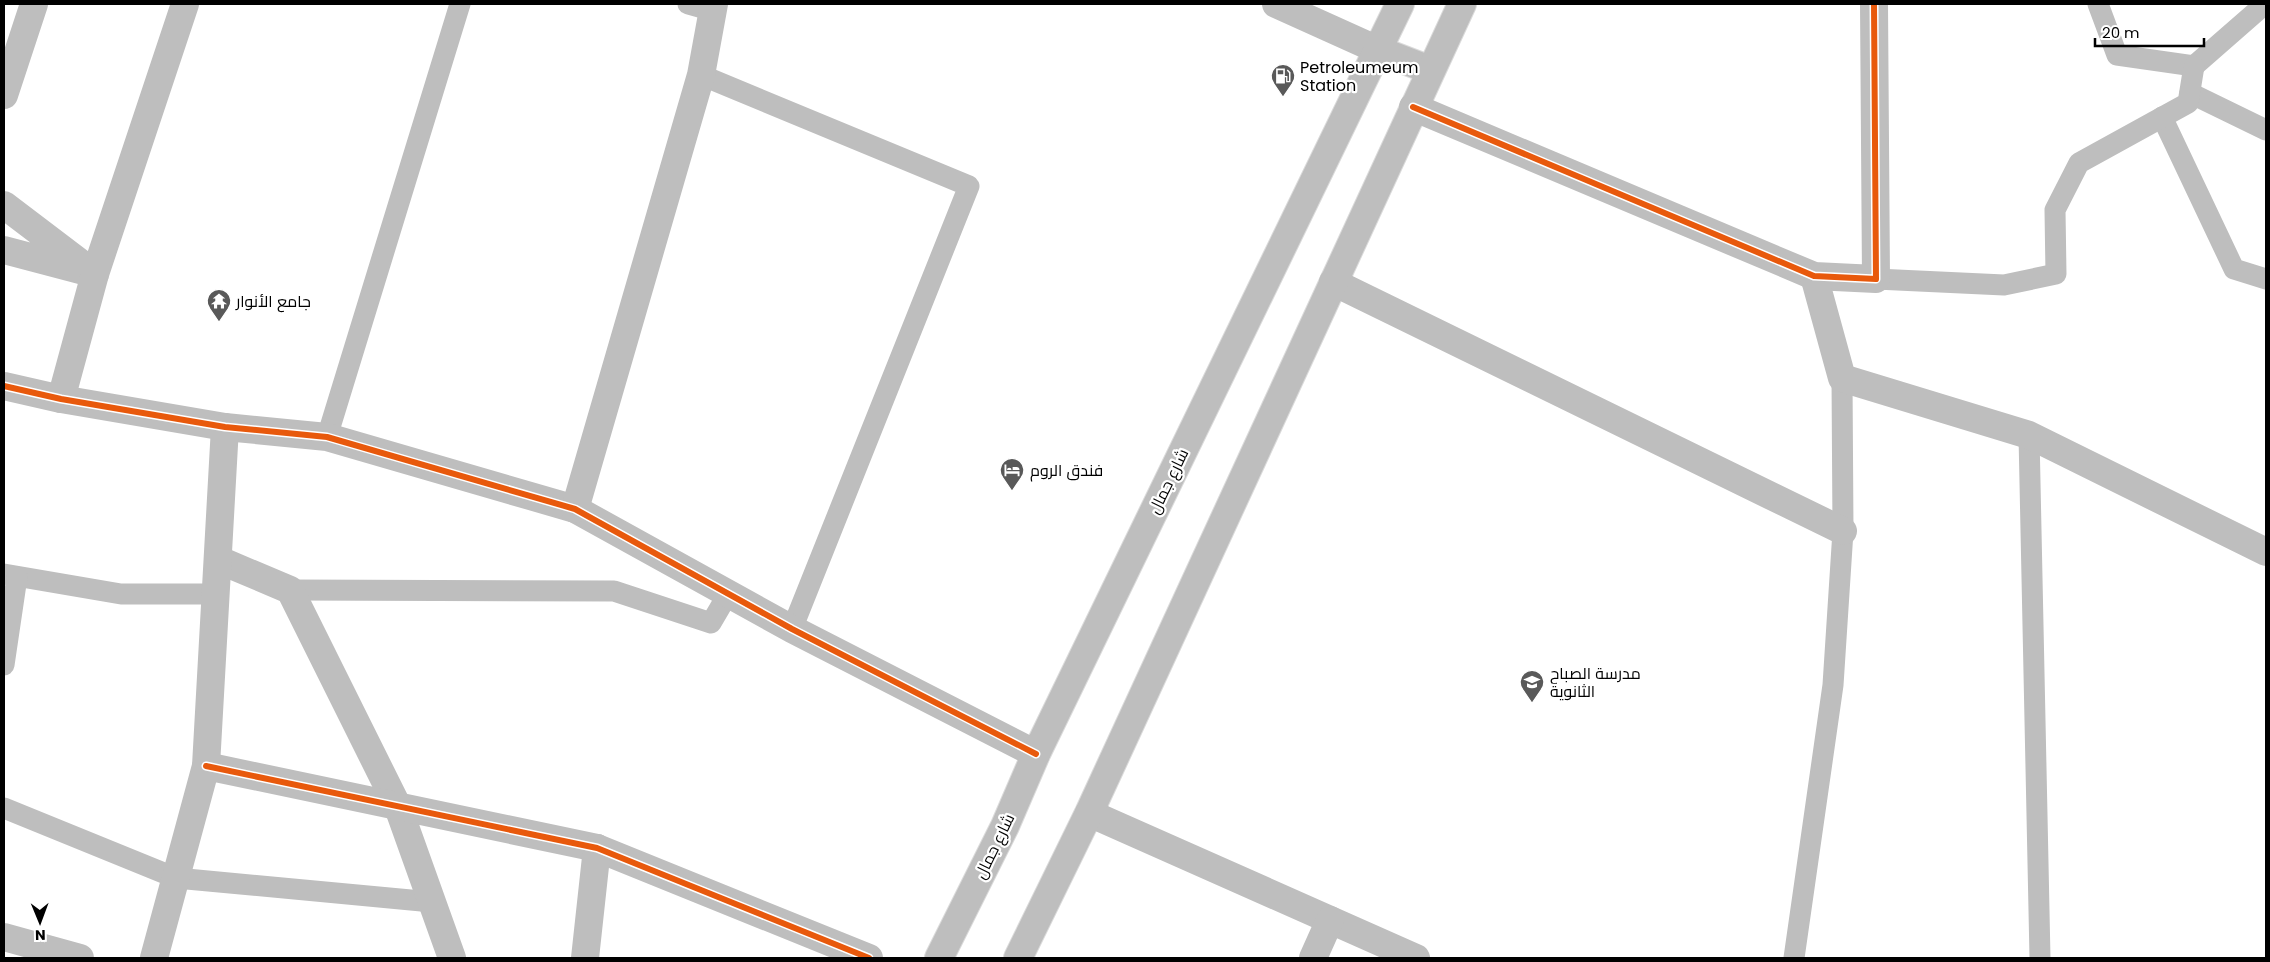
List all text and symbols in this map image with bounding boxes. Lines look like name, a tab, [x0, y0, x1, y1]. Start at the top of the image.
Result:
scale bar	[2095, 15, 2204, 47]
text: 20 m	[2102, 22, 2140, 43]
place label: Petroleumeum Station	[1300, 56, 1418, 97]
fuel station icon: Petroleumeum Station	[1270, 63, 1296, 97]
temple icon: جامع الأنوار	[206, 288, 232, 322]
place label: جامع الأنوار	[235, 290, 311, 313]
street label: شارع جمال	[1143, 445, 1194, 518]
hotel icon: فندق الروم	[999, 457, 1025, 491]
place label: فندق الروم	[1030, 459, 1103, 482]
place label: مدرسة الصباح الثانوية	[1550, 662, 1641, 703]
school or university icon: مدرسة الصباح الثانوية	[1519, 669, 1545, 703]
street label: شارع جمال	[969, 810, 1020, 883]
north arrow	[15, 897, 65, 947]
text: N	[35, 925, 46, 945]

